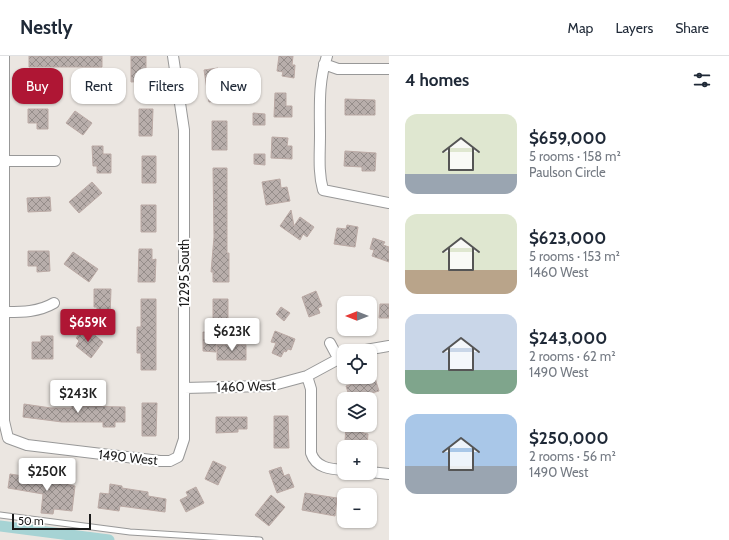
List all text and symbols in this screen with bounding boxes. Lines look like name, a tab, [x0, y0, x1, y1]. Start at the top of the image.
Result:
text: Nestly	[20, 16, 73, 39]
text: Map	[568, 19, 593, 37]
text: Layers	[615, 19, 653, 37]
text: Share	[675, 19, 709, 37]
chip: Buy	[12, 68, 63, 104]
chip: Rent	[71, 68, 126, 104]
chip: Filters	[134, 68, 198, 104]
chip: New	[206, 68, 261, 104]
icon: filters	[691, 69, 713, 91]
text: 4 homes	[405, 70, 469, 90]
text: $659,000	[529, 128, 607, 148]
icon: home	[437, 130, 485, 178]
text: 5 rooms · 158 m²	[529, 148, 621, 164]
text: Paulson Circle	[529, 164, 606, 180]
text: $623,000	[529, 228, 606, 248]
icon: home	[437, 230, 485, 278]
street label: 12295 South	[176, 239, 192, 307]
text: 5 rooms · 153 m²	[529, 248, 620, 264]
text: 1460 West	[529, 264, 588, 280]
north arrow	[337, 296, 377, 336]
map controls	[337, 296, 377, 528]
pin: $659K	[60, 309, 116, 343]
text: $659K	[69, 314, 107, 330]
pin: $623K	[204, 318, 260, 352]
text: $623K	[214, 323, 250, 339]
text: $243,000	[529, 328, 607, 348]
icon: home	[437, 330, 485, 378]
button: locate	[337, 344, 377, 384]
text: 2 rooms · 62 m²	[529, 348, 616, 364]
text: 1490 West	[529, 364, 588, 380]
street label: 1460 West	[216, 377, 277, 395]
pin: $243K	[50, 380, 106, 414]
text: $243K	[59, 385, 97, 401]
button: layers	[337, 392, 377, 432]
text: $250,000	[529, 428, 609, 448]
icon: home	[437, 430, 485, 478]
button: +	[337, 440, 377, 480]
street label: 1490 West	[98, 446, 159, 468]
text: 2 rooms · 56 m²	[529, 448, 616, 464]
pin: $250K	[19, 458, 75, 492]
text: $250K	[28, 463, 66, 479]
text: 1490 West	[529, 464, 588, 480]
button: −	[337, 488, 377, 528]
scale bar	[12, 512, 91, 531]
text: 50 m	[18, 514, 44, 528]

